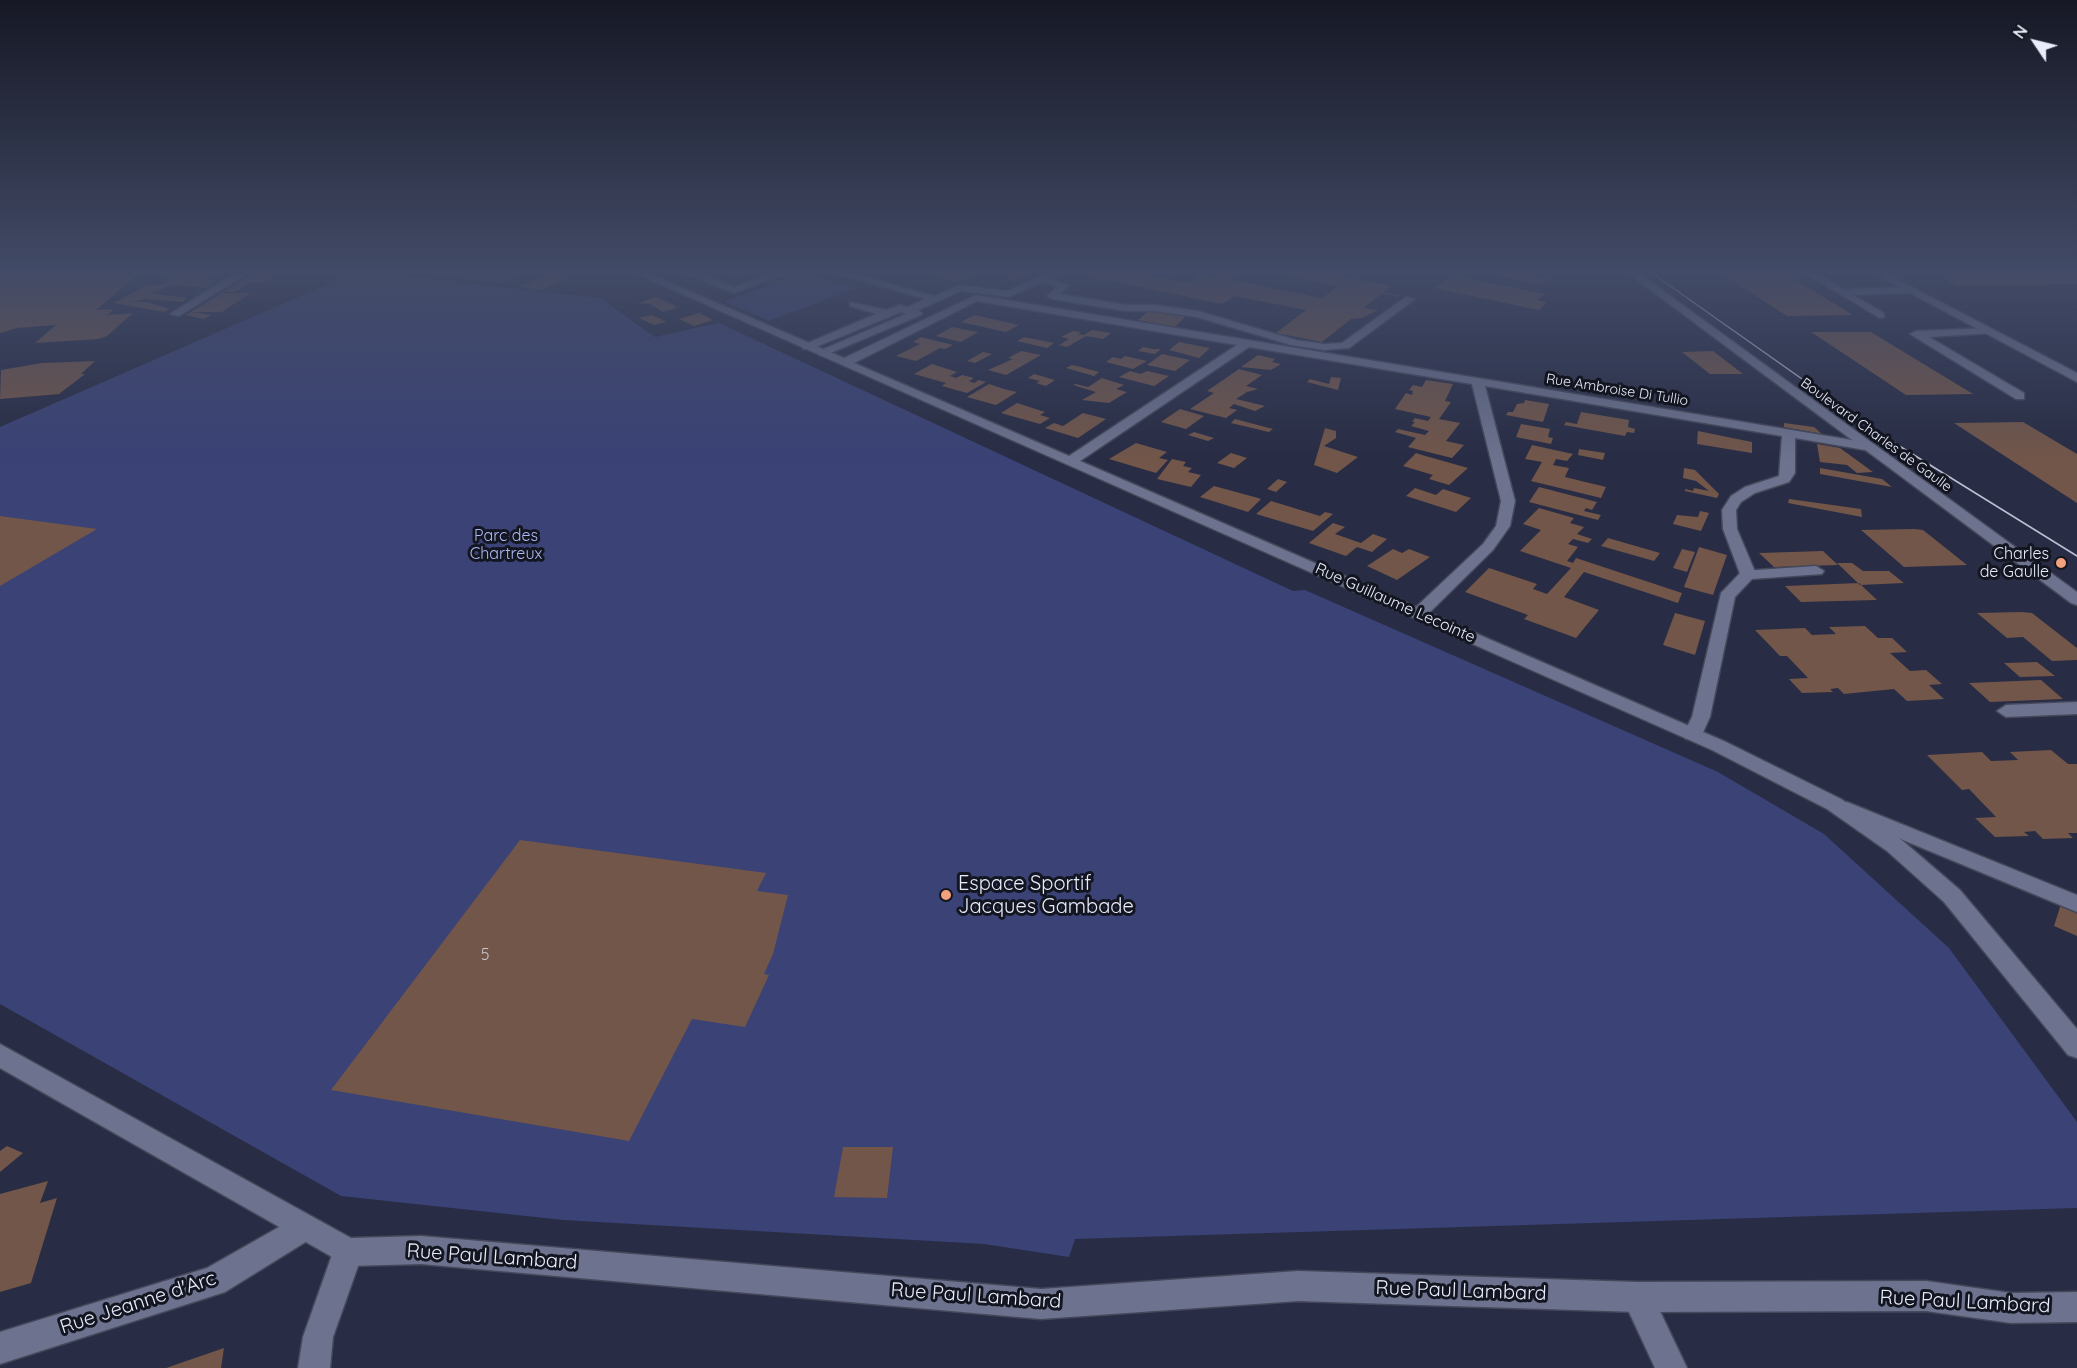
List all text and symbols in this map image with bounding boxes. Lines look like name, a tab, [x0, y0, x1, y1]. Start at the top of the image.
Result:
north arrow	[2005, 12, 2065, 72]
text: N	[2009, 21, 2032, 42]
street label: Rue Ambroise Di Tullio	[1545, 370, 1689, 410]
street label: Boulevard Charles de Gaulle	[1797, 375, 1955, 495]
park label: Parc des Chartreux	[470, 526, 542, 564]
place label: Charles de Gaulle	[1980, 544, 2049, 582]
marker: Charles de Gaulle	[2054, 556, 2068, 570]
street label: Rue Guillaume Lecointe	[1312, 559, 1478, 647]
place label: Espace Sportif Jacques Gambade	[958, 872, 1134, 919]
marker: Espace Sportif Jacques Gambade	[939, 888, 953, 902]
house number: 5	[481, 945, 489, 965]
street label: Rue Paul Lambard	[406, 1239, 578, 1275]
street label: Rue Jeanne d'Arc	[57, 1266, 219, 1340]
street label: Rue Paul Lambard	[1375, 1276, 1547, 1306]
street label: Rue Paul Lambard	[890, 1278, 1062, 1314]
street label: Rue Paul Lambard	[1879, 1286, 2051, 1318]

